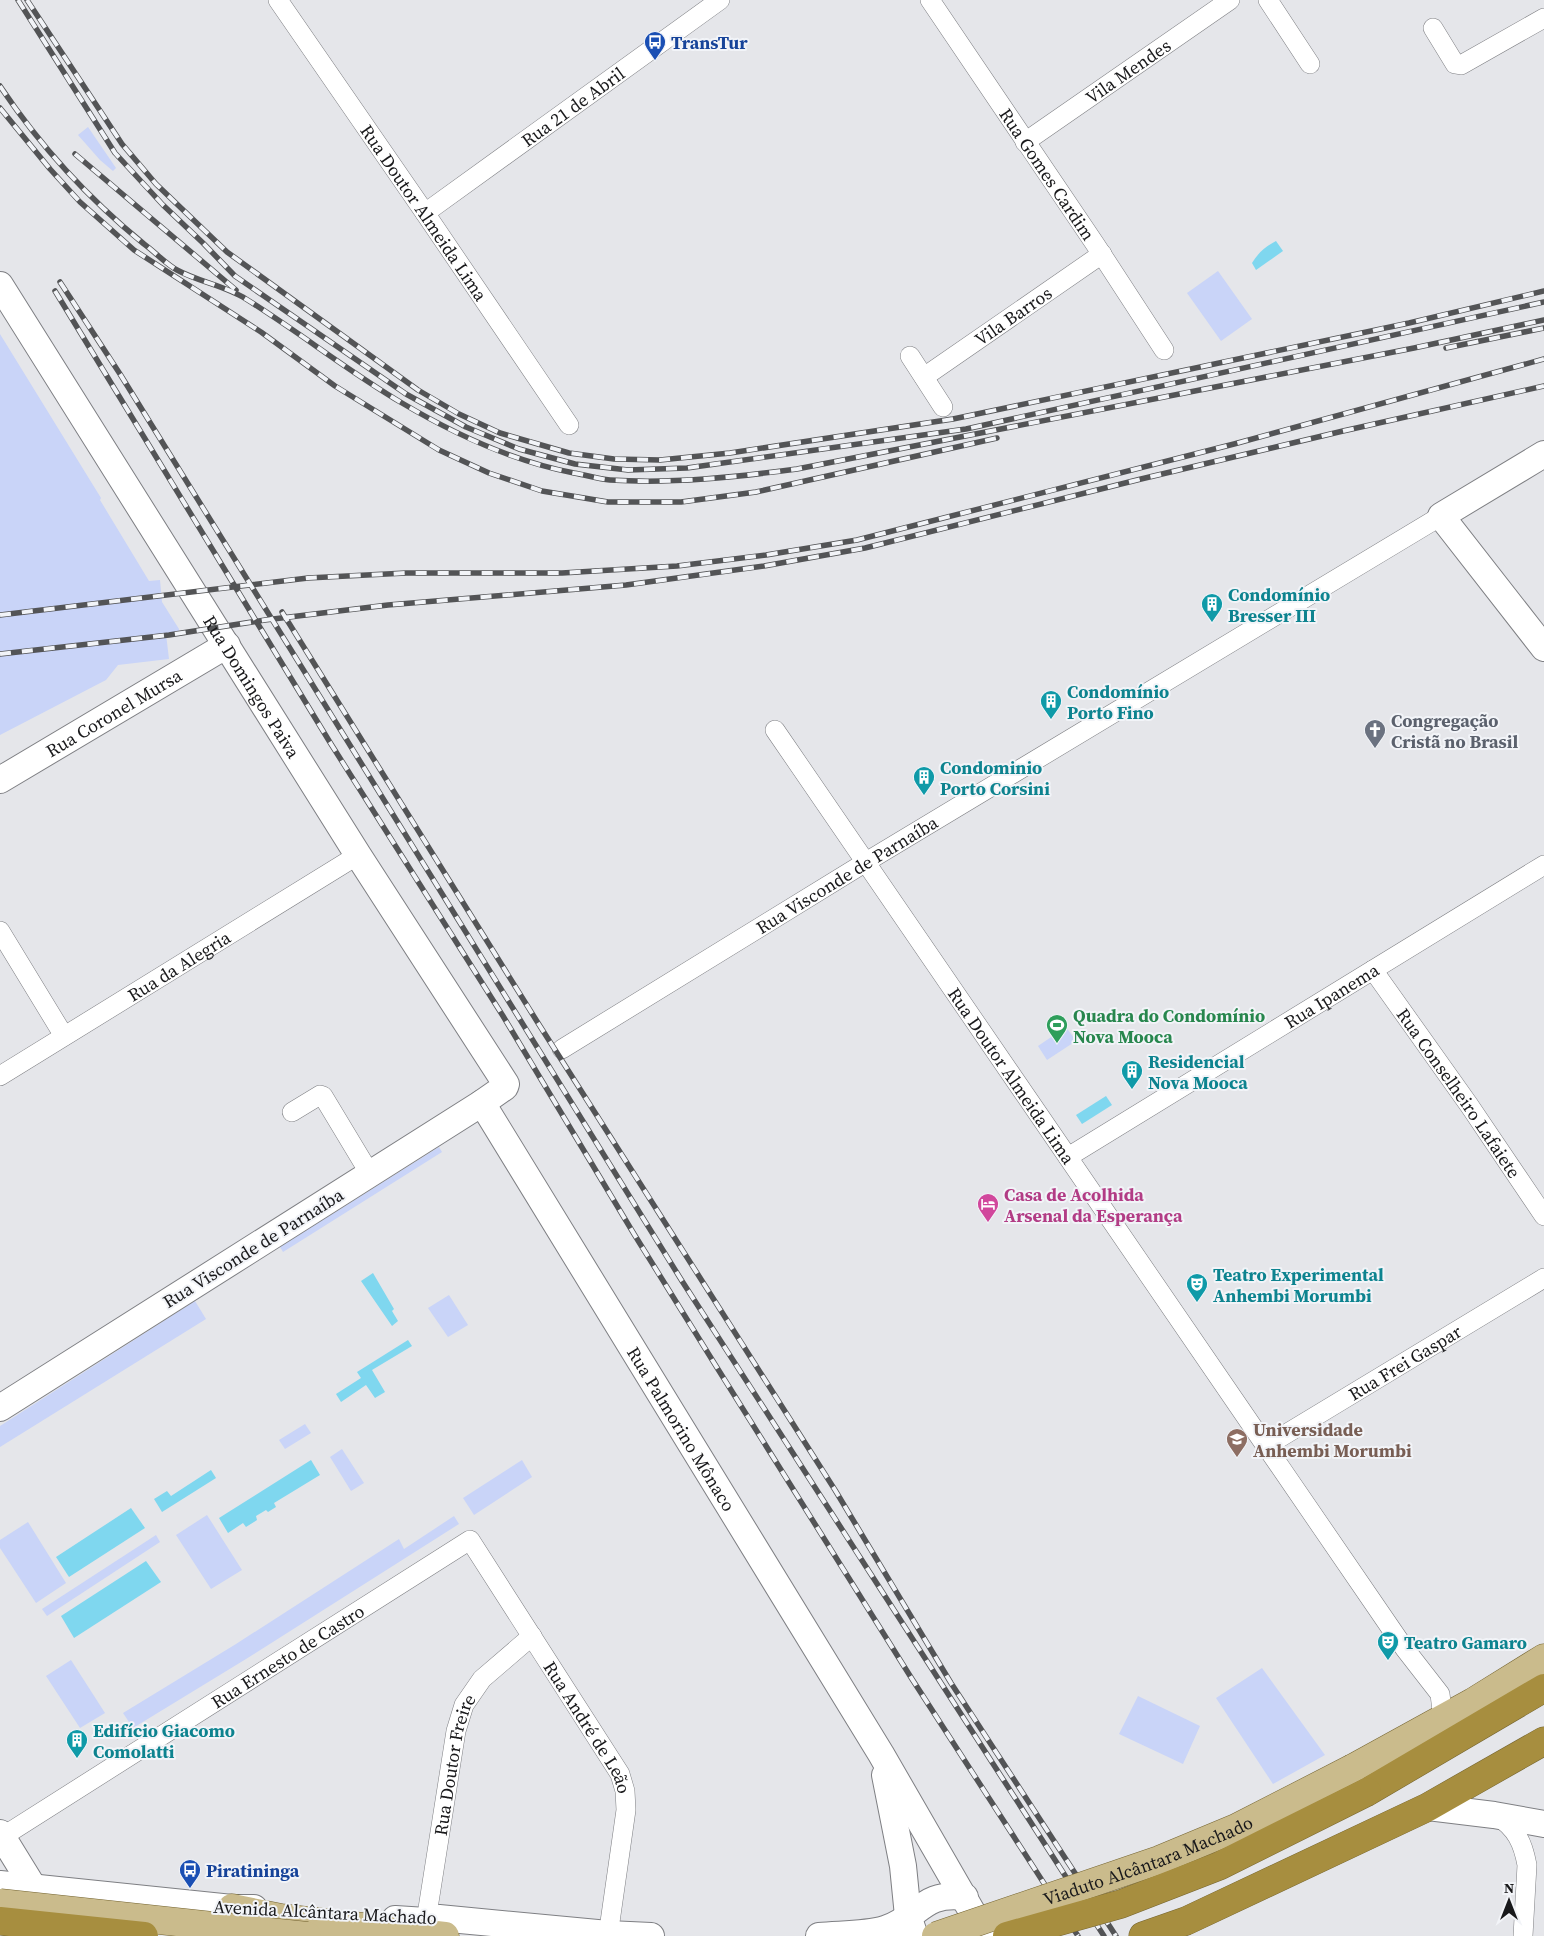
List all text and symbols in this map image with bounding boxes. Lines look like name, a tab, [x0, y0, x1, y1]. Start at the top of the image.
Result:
bus stop icon: TransTur	[643, 30, 667, 61]
place label: TransTur	[671, 30, 748, 55]
street label: Vila Mendes	[1080, 32, 1176, 109]
street label: Rua 21 de Abril	[516, 61, 629, 152]
street label: Rua Gomes Cardim	[994, 103, 1101, 245]
street label: Rua Doutor Almeida Lima	[355, 119, 494, 306]
street label: Vila Barros	[969, 280, 1057, 351]
place label: Condomínio Bresser III	[1228, 582, 1330, 628]
building icon: Condomínio Bresser III	[1200, 592, 1224, 623]
street label: Rua Domingos Paiva	[198, 610, 307, 763]
street label: Rua Coronel Mursa	[41, 662, 187, 763]
place label: Condomínio Porto Fino	[1067, 679, 1169, 725]
building icon: Condomínio Porto Fino	[1039, 689, 1063, 720]
place label: Congregação Cristã no Brasil	[1391, 708, 1518, 754]
church icon: Congregação Cristã no Brasil	[1363, 718, 1387, 749]
place label: Condominio Porto Corsini	[940, 755, 1050, 801]
building icon: Condominio Porto Corsini	[912, 765, 936, 796]
street label: Rua Visconde de Parnaíba	[751, 809, 943, 939]
street label: Rua da Alegria	[122, 924, 236, 1007]
street label: Rua Ipanema	[1279, 956, 1384, 1034]
street label: Rua Doutor Almeida Lima	[943, 982, 1082, 1170]
place label: Quadra do Condomínio Nova Mooca	[1073, 1003, 1265, 1049]
street label: Rua Conselheiro Lafaiete	[1391, 1003, 1527, 1183]
sports icon: Quadra do Condomínio Nova Mooca	[1045, 1013, 1069, 1044]
place label: Residencial Nova Mooca	[1148, 1049, 1248, 1095]
building icon: Residencial Nova Mooca	[1120, 1059, 1144, 1090]
street label: Rua Visconde de Parnaíba	[158, 1182, 349, 1314]
place label: Casa de Acolhida Arsenal da Esperança	[1004, 1182, 1183, 1228]
hotel icon: Casa de Acolhida Arsenal da Esperança	[976, 1192, 1000, 1223]
place label: Teatro Experimental Anhembi Morumbi	[1213, 1262, 1384, 1308]
theatre icon: Teatro Experimental Anhembi Morumbi	[1185, 1272, 1209, 1303]
street label: Rua Frei Gaspar	[1343, 1318, 1466, 1406]
street label: Rua Palmorino Mônaco	[622, 1341, 742, 1516]
place label: Universidade Anhembi Morumbi	[1253, 1417, 1412, 1463]
school or university icon: Universidade Anhembi Morumbi	[1225, 1427, 1249, 1458]
street label: Rua Ernesto de Castro	[206, 1598, 369, 1714]
theatre icon: Teatro Gamaro	[1376, 1630, 1400, 1661]
place label: Teatro Gamaro	[1404, 1630, 1527, 1655]
street label: Rua André de Leão	[538, 1656, 638, 1796]
street label: Rua Doutor Freire	[427, 1688, 481, 1837]
place label: Edifício Giacomo Comolatti	[93, 1718, 235, 1764]
building icon: Edifício Giacomo Comolatti	[65, 1728, 89, 1759]
street label: Viaduto Alcântara Machado	[1040, 1809, 1257, 1911]
bus stop icon: Piratininga	[178, 1858, 202, 1889]
place label: Piratininga	[206, 1858, 300, 1883]
north arrow	[1484, 1876, 1534, 1926]
text: N	[1504, 1878, 1514, 1898]
street label: Avenida Alcântara Machado	[213, 1894, 438, 1930]

